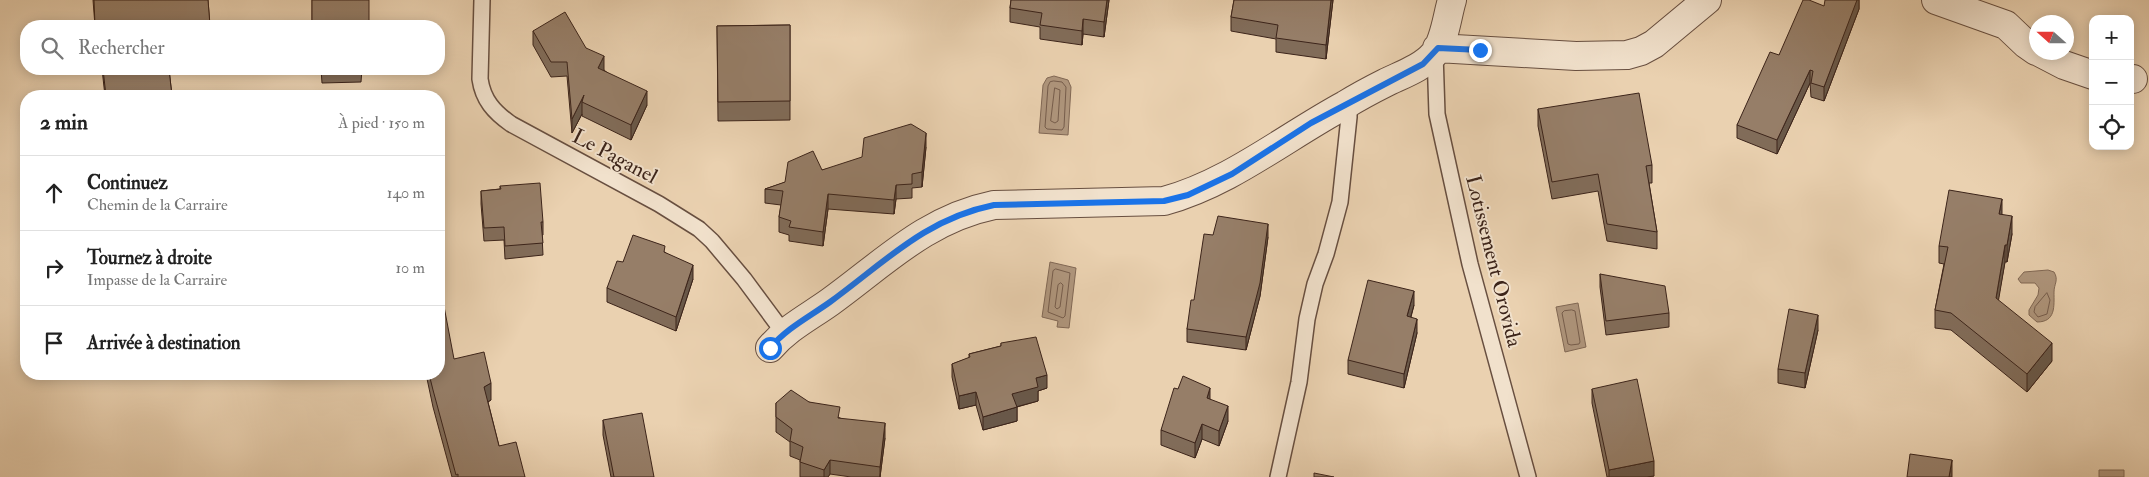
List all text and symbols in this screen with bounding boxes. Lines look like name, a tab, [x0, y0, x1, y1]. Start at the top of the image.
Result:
north arrow	[2029, 15, 2074, 60]
map controls	[2089, 15, 2134, 150]
button: +	[2089, 15, 2134, 60]
search box	[20, 20, 445, 75]
icon: search	[38, 34, 66, 62]
text: Rechercher	[78, 36, 165, 60]
route end	[1469, 39, 1492, 62]
button: −	[2089, 60, 2134, 105]
button: locate	[2089, 105, 2134, 150]
text: 2 min	[40, 109, 88, 136]
text: À pied · 150 m	[338, 113, 425, 133]
street label: Le Paganel	[567, 123, 663, 190]
text: Continuez	[87, 171, 168, 195]
street label: Lotissement Orovida	[1459, 172, 1528, 350]
icon: ahead	[40, 179, 68, 207]
text: 140 m	[387, 183, 425, 203]
text: Chemin de la Carraire	[87, 195, 228, 215]
text: Tournez à droite	[87, 246, 212, 270]
icon: right	[40, 254, 68, 282]
text: 10 m	[395, 258, 425, 278]
text: Impasse de la Carraire	[87, 270, 227, 290]
icon: arrive	[40, 329, 68, 357]
text: Arrivée à destination	[87, 331, 241, 355]
route start	[759, 337, 782, 360]

